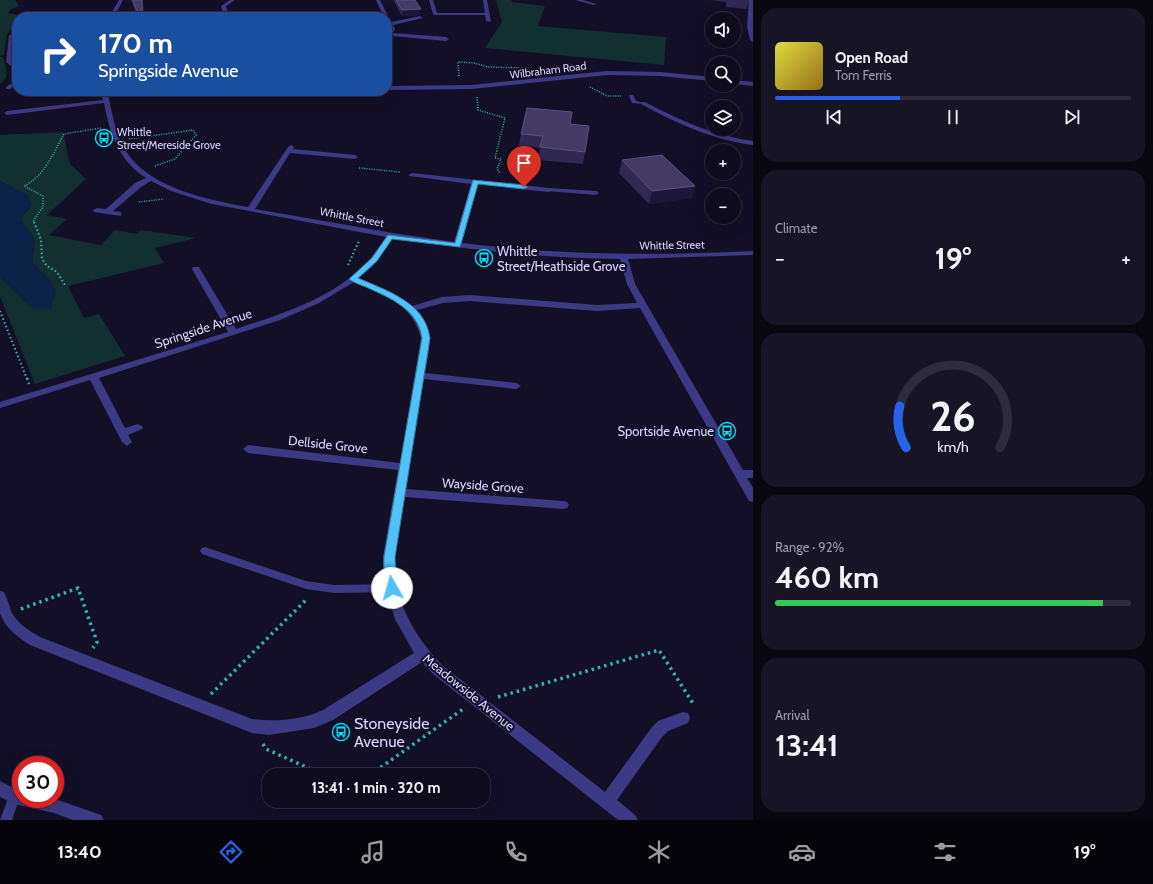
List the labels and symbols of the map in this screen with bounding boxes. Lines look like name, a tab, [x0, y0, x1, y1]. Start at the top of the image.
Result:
street label: Wilbraham Road	[509, 58, 587, 82]
place label: Whittle Street/Mereside Grove	[117, 125, 221, 152]
bus stop icon: Whittle Street/Mereside Grove	[94, 128, 114, 148]
pin	[507, 146, 541, 187]
street label: Whittle Street	[319, 204, 386, 230]
street label: Whittle Street	[639, 237, 705, 253]
place label: Whittle Street/Heathside Grove	[497, 243, 626, 274]
bus stop icon: Whittle Street/Heathside Grove	[474, 248, 494, 268]
street label: Springside Avenue	[152, 305, 254, 351]
bus stop icon: Sportside Avenue	[717, 421, 737, 441]
place label: Sportside Avenue	[617, 423, 714, 439]
street label: Dellside Grove	[288, 432, 369, 456]
street label: Wayside Grove	[442, 474, 525, 496]
position arrow	[371, 567, 413, 609]
street label: Meadowside Avenue	[420, 650, 518, 734]
place label: Stoneyside Avenue	[354, 714, 429, 751]
bus stop icon: Stoneyside Avenue	[331, 722, 351, 742]
speed limit sign: 30	[12, 756, 64, 808]

